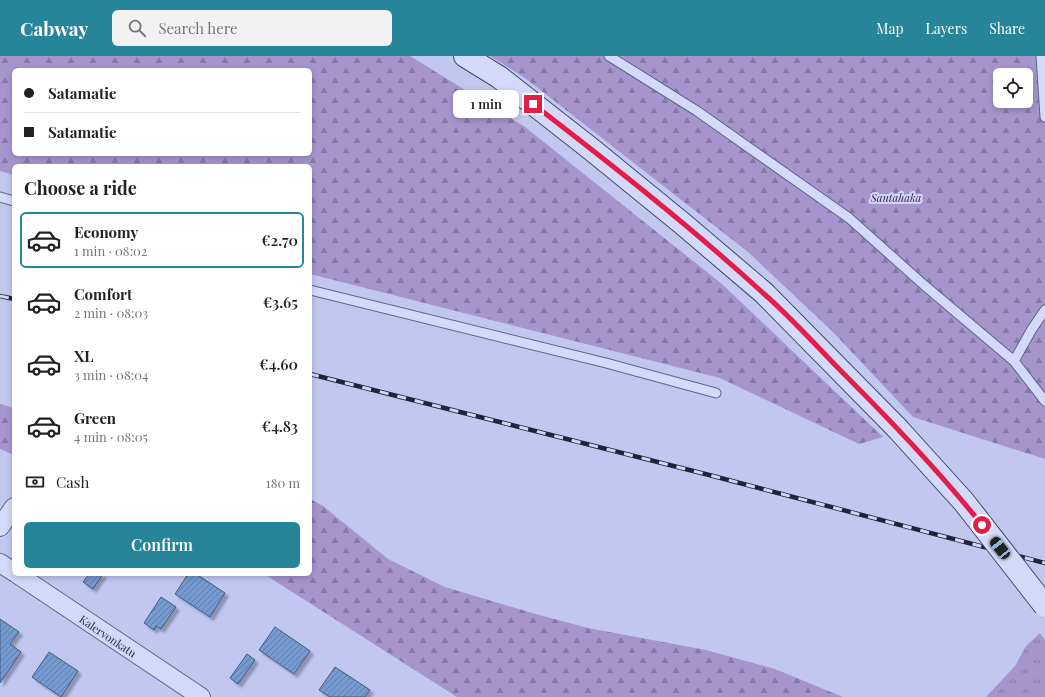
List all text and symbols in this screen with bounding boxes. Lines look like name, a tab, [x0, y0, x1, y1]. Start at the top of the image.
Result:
search box	[112, 10, 392, 46]
text: Cabway	[20, 15, 88, 41]
icon: search	[126, 17, 148, 39]
text: Search here	[158, 18, 238, 38]
text: Map	[876, 19, 904, 38]
text: Layers	[926, 19, 967, 38]
text: Share	[989, 19, 1025, 38]
map controls	[993, 68, 1033, 108]
button: locate	[993, 68, 1033, 108]
text: Satamatie	[48, 83, 117, 103]
callout: 1 min	[453, 90, 519, 118]
text: 1 min	[470, 95, 502, 112]
route end	[524, 95, 542, 113]
text: Satamatie	[48, 122, 117, 142]
text: Choose a ride	[24, 176, 137, 200]
park label: Santahaka	[870, 190, 922, 205]
icon: car	[26, 222, 62, 258]
text: Economy	[74, 222, 138, 242]
text: €2.70	[261, 230, 298, 250]
text: 1 min · 08:02	[74, 242, 147, 259]
icon: car	[26, 284, 62, 320]
text: Comfort	[74, 284, 132, 304]
text: €3.65	[263, 292, 298, 312]
text: 2 min · 08:03	[74, 304, 148, 321]
icon: car	[26, 346, 62, 382]
text: XL	[74, 346, 94, 366]
text: €4.60	[259, 354, 298, 374]
text: 3 min · 08:04	[74, 366, 148, 383]
icon: car	[26, 408, 62, 444]
text: Green	[74, 408, 116, 428]
text: €4.83	[262, 416, 298, 436]
text: 4 min · 08:05	[74, 428, 148, 445]
icon: cash	[24, 471, 46, 493]
text: Cash	[56, 472, 89, 492]
text: 180 m	[266, 474, 300, 491]
route start	[973, 516, 991, 534]
button: Confirm	[24, 522, 300, 568]
car	[988, 535, 1012, 561]
street label: Kalervonkatu	[77, 611, 140, 661]

